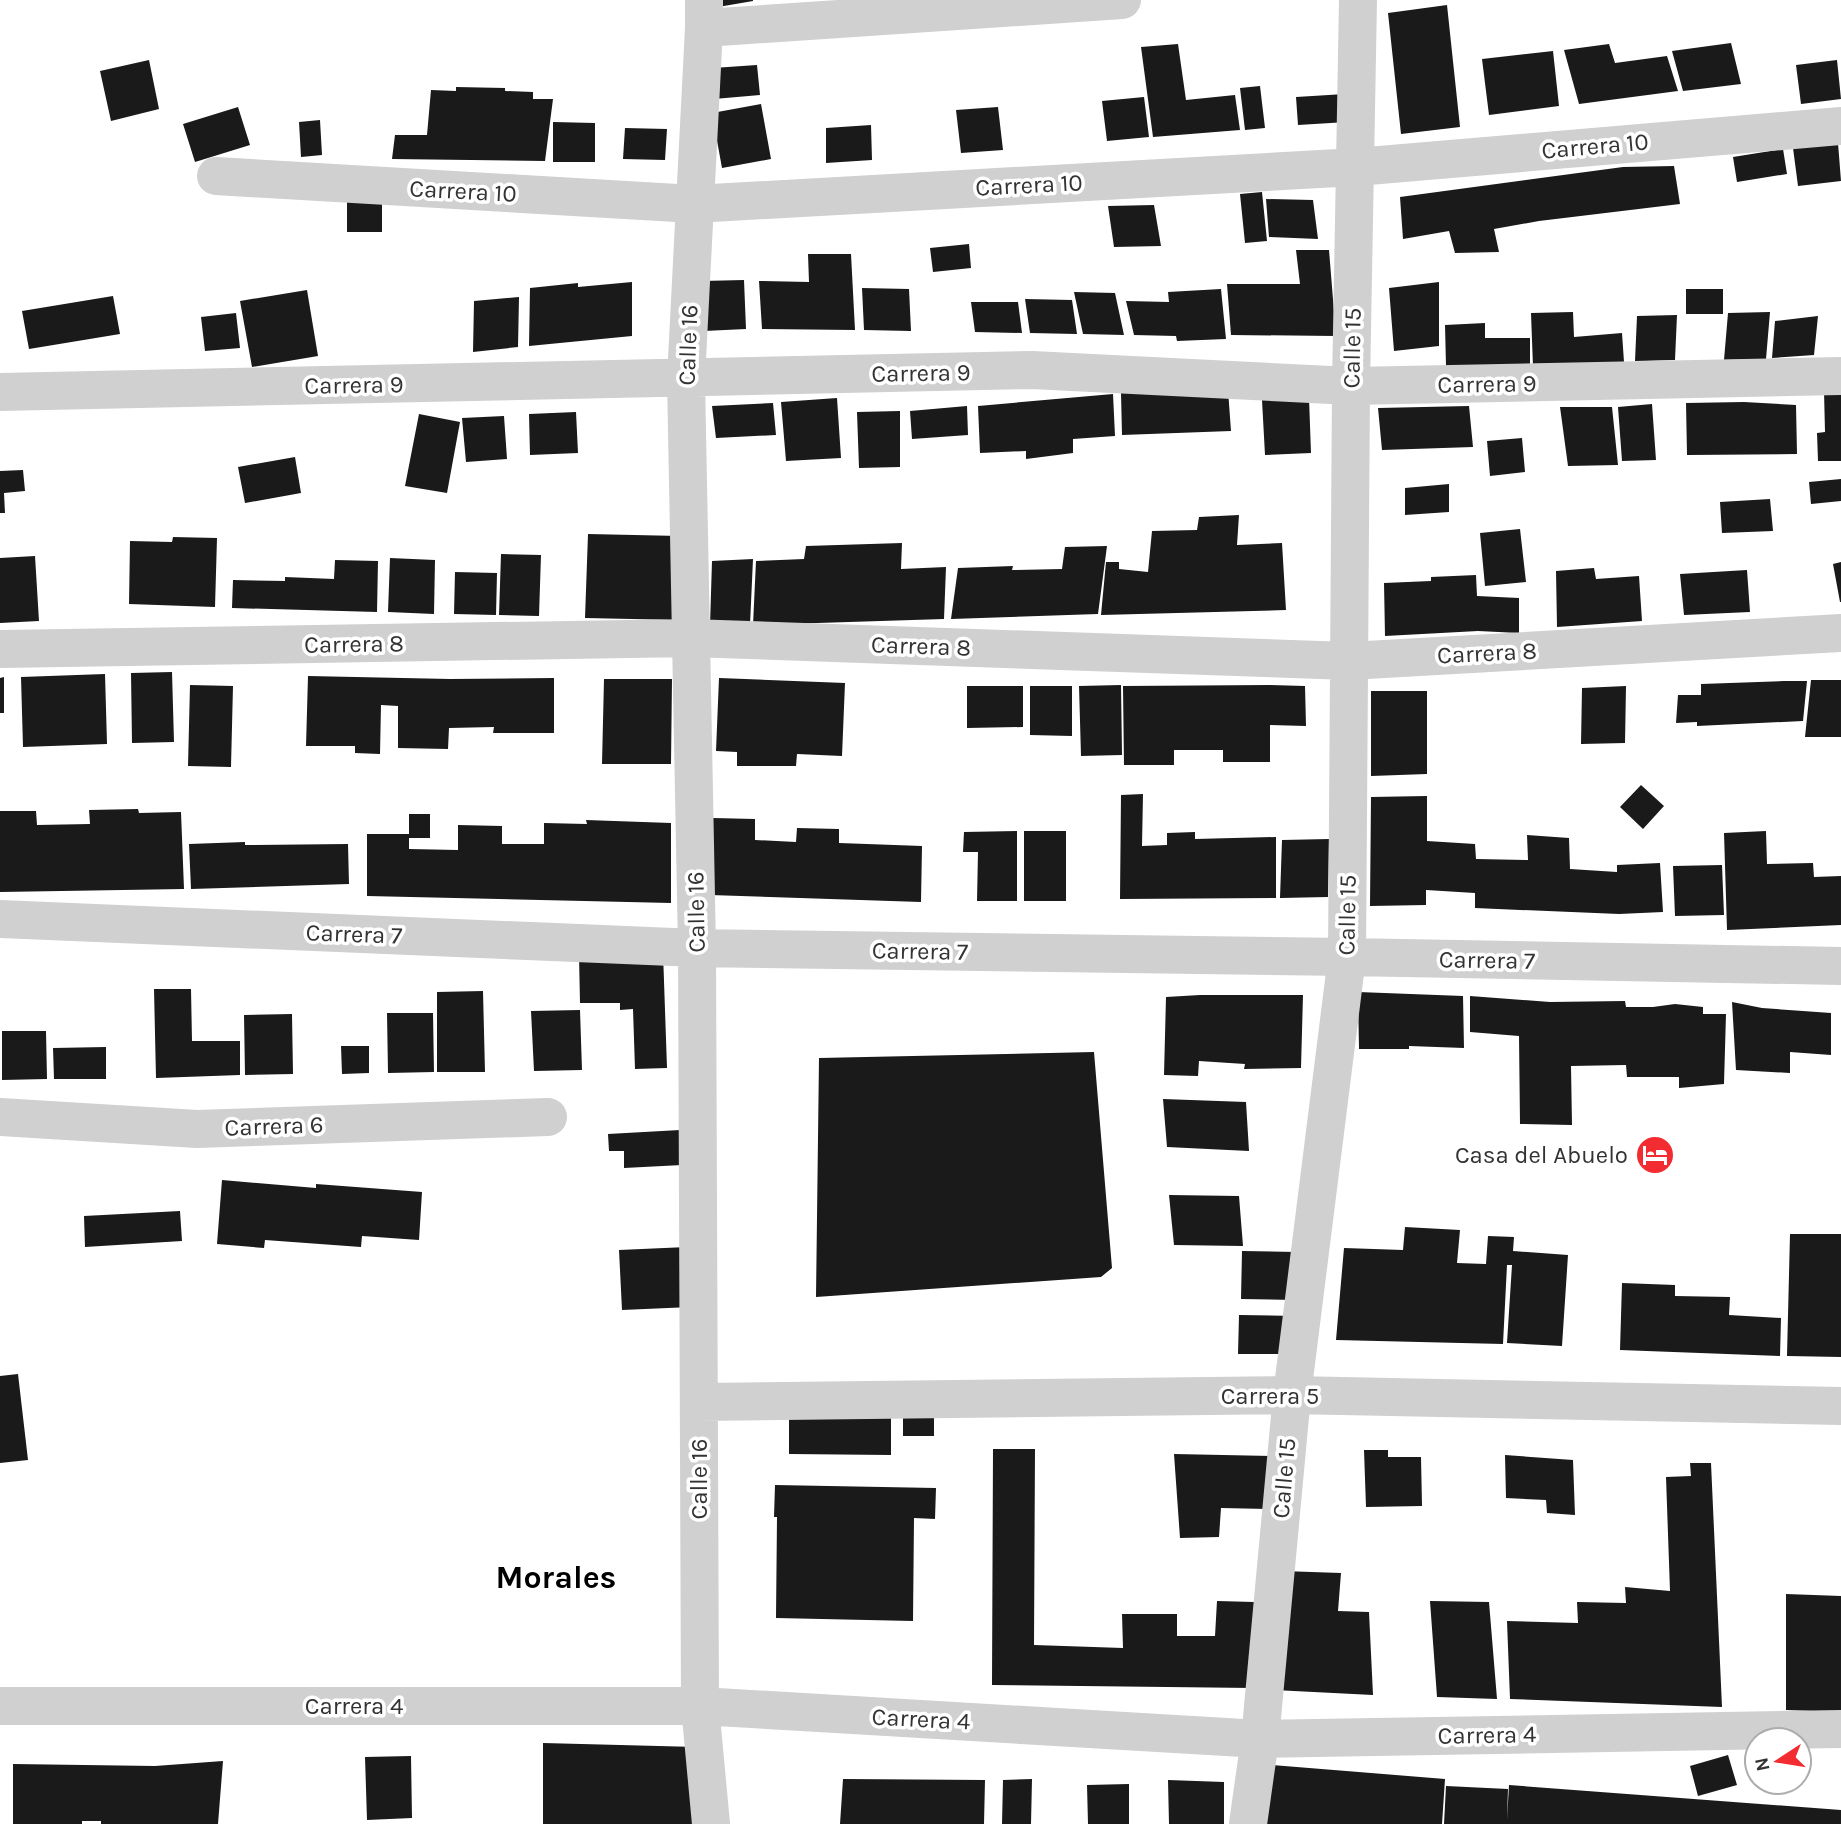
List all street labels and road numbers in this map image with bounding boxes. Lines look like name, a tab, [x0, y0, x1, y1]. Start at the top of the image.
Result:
street label: Carrera 10	[1540, 127, 1650, 165]
street label: Carrera 10	[975, 168, 1083, 202]
street label: Carrera 10	[409, 174, 517, 208]
street label: Calle 16	[673, 304, 703, 386]
street label: Calle 15	[1337, 307, 1367, 389]
street label: Carrera 9	[871, 358, 971, 388]
street label: Carrera 9	[1437, 369, 1537, 399]
street label: Carrera 9	[304, 370, 404, 400]
street label: Carrera 8	[304, 629, 404, 659]
street label: Carrera 8	[871, 630, 971, 662]
street label: Carrera 8	[1436, 636, 1538, 670]
street label: Calle 16	[681, 871, 711, 953]
street label: Calle 15	[1332, 874, 1362, 956]
street label: Carrera 7	[305, 918, 403, 950]
street label: Carrera 7	[872, 936, 968, 966]
street label: Carrera 7	[1439, 945, 1535, 975]
street label: Carrera 6	[224, 1110, 324, 1142]
street label: Carrera 5	[1221, 1382, 1319, 1410]
street label: Calle 15	[1267, 1436, 1301, 1520]
street label: Calle 16	[685, 1438, 713, 1520]
street label: Carrera 4	[305, 1692, 403, 1720]
street label: Carrera 4	[871, 1702, 971, 1736]
street label: Carrera 4	[1437, 1720, 1537, 1750]

